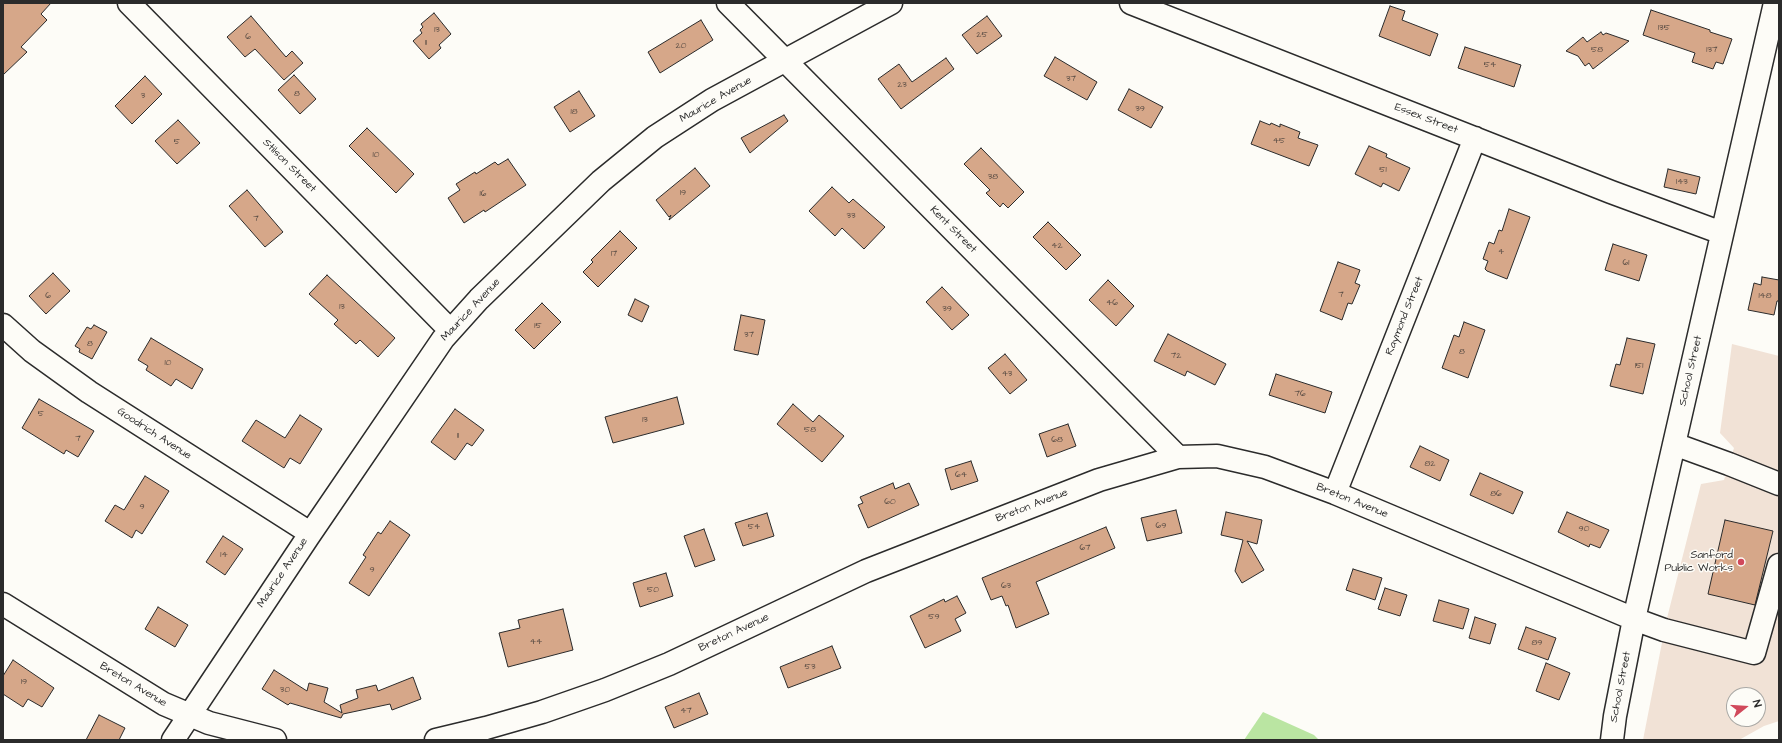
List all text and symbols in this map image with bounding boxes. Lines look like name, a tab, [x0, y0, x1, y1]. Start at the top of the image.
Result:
house number: 135	[1658, 23, 1670, 33]
house number: 13	[434, 25, 440, 35]
house number: 25	[976, 30, 988, 40]
house number: 6	[245, 32, 251, 42]
house number: 11	[425, 38, 427, 48]
house number: 20	[676, 41, 686, 51]
house number: 58	[1591, 45, 1603, 55]
house number: 137	[1706, 45, 1718, 55]
house number: 54	[1484, 60, 1496, 70]
street label: Maurice Avenue	[678, 74, 754, 126]
house number: 37	[1066, 74, 1076, 84]
house number: 23	[897, 80, 907, 90]
house number: 8	[294, 89, 300, 99]
house number: 3	[141, 91, 145, 101]
street label: Essex Street	[1392, 101, 1460, 137]
house number: 39	[1135, 104, 1145, 114]
house number: 18	[571, 107, 577, 117]
street label: Stilson Street	[259, 136, 319, 196]
house number: 45	[1273, 136, 1285, 146]
house number: 5	[174, 137, 180, 147]
house number: 10	[373, 150, 379, 160]
house number: 51	[1379, 165, 1387, 175]
house number: 38	[988, 172, 998, 182]
house number: 143	[1676, 177, 1688, 187]
house number: 19	[680, 188, 686, 198]
house number: 16	[480, 189, 486, 199]
street label: Kent Street	[927, 204, 979, 256]
house number: 33	[846, 211, 856, 221]
house number: 7	[253, 214, 259, 224]
house number: 42	[1051, 241, 1063, 251]
house number: 4	[1498, 247, 1504, 257]
house number: 17	[611, 249, 617, 259]
house number: 61	[1623, 258, 1629, 268]
street label: Raymond Street	[1383, 275, 1427, 357]
street label: Maurice Avenue	[439, 276, 503, 344]
house number: 7	[1338, 290, 1344, 300]
house number: 6	[45, 291, 51, 301]
house number: 148	[1758, 291, 1772, 301]
house number: 46	[1106, 298, 1118, 308]
house number: 13	[339, 302, 345, 312]
house number: 39	[942, 304, 952, 314]
house number: 15	[534, 321, 542, 331]
house number: 37	[744, 330, 754, 340]
street label: School Street	[1676, 334, 1706, 408]
house number: 8	[87, 339, 93, 349]
house number: 8	[1459, 347, 1465, 357]
house number: 72	[1171, 351, 1181, 361]
house number: 10	[165, 358, 171, 368]
house number: 151	[1635, 361, 1643, 371]
house number: 43	[1002, 369, 1012, 379]
house number: 76	[1294, 389, 1306, 399]
street label: Goodrich Avenue	[114, 405, 194, 463]
house number: 5	[38, 409, 44, 419]
house number: 13	[642, 415, 648, 425]
house number: 58	[804, 425, 816, 435]
house number: 11	[457, 431, 459, 441]
house number: 7	[75, 434, 81, 444]
house number: 68	[1051, 435, 1063, 445]
house number: 82	[1425, 459, 1435, 469]
house number: 64	[955, 470, 967, 480]
street label: Breton Avenue	[1314, 481, 1390, 521]
street label: Breton Avenue	[994, 486, 1070, 526]
house number: 86	[1490, 489, 1502, 499]
house number: 60	[884, 497, 896, 507]
house number: 9	[139, 502, 145, 512]
house number: 69	[1156, 521, 1166, 531]
house number: 54	[748, 522, 760, 532]
house number: 90	[1579, 524, 1589, 534]
street label: Maurice Avenue	[255, 536, 311, 610]
house number: 67	[1079, 543, 1091, 553]
place label: Sanford Public Works	[1665, 549, 1733, 575]
house number: 14	[220, 550, 228, 560]
marker: Sanford Public Works	[1736, 557, 1746, 567]
house number: 9	[369, 565, 375, 575]
house number: 63	[1001, 581, 1011, 591]
house number: 50	[647, 585, 659, 595]
street label: Breton Avenue	[697, 611, 771, 655]
house number: 59	[928, 612, 940, 622]
house number: 44	[530, 637, 542, 647]
house number: 89	[1532, 638, 1542, 648]
street label: School Street	[1608, 650, 1634, 724]
street label: Breton Avenue	[97, 660, 169, 710]
house number: 53	[805, 662, 815, 672]
house number: 19	[21, 677, 27, 687]
house number: 30	[280, 685, 290, 695]
north arrow	[1726, 687, 1766, 727]
text: N	[1749, 698, 1765, 709]
house number: 47	[680, 706, 692, 716]

